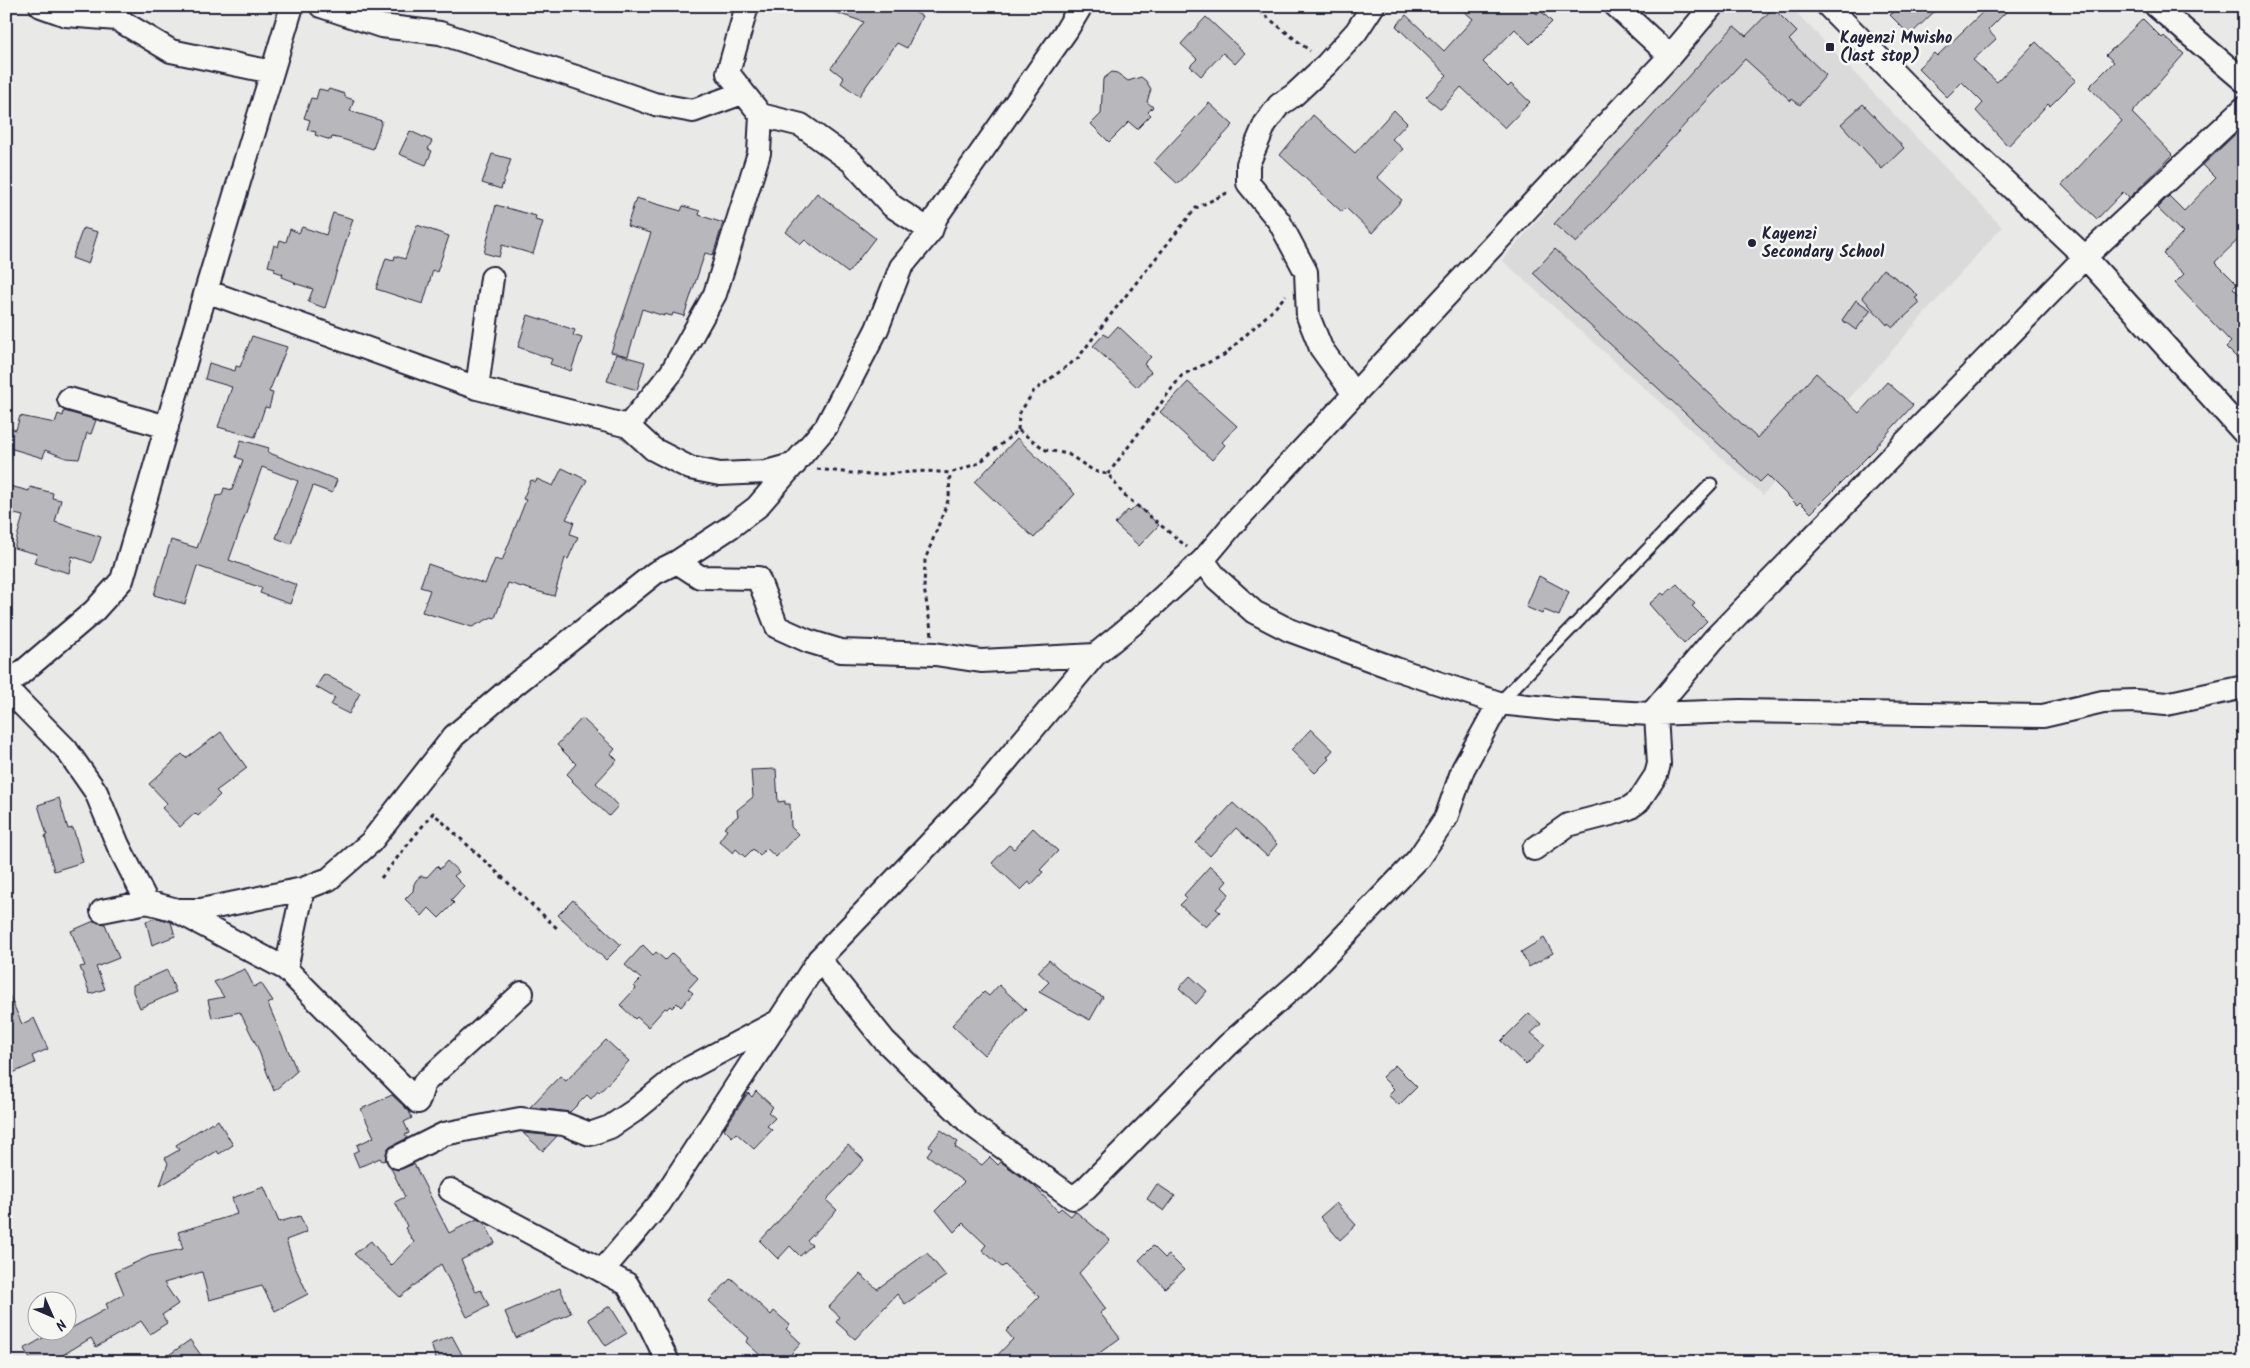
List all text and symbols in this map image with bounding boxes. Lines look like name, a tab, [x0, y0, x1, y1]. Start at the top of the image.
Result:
place label: Kayenzi Mwisho (last stop)	[1840, 26, 1952, 69]
marker: Kayenzi Mwisho (last stop)	[1824, 41, 1836, 53]
place label: Kayenzi Secondary School	[1762, 222, 1885, 265]
marker: Kayenzi Secondary School	[1746, 237, 1758, 249]
north arrow	[28, 1290, 78, 1340]
text: N	[49, 1314, 71, 1336]

